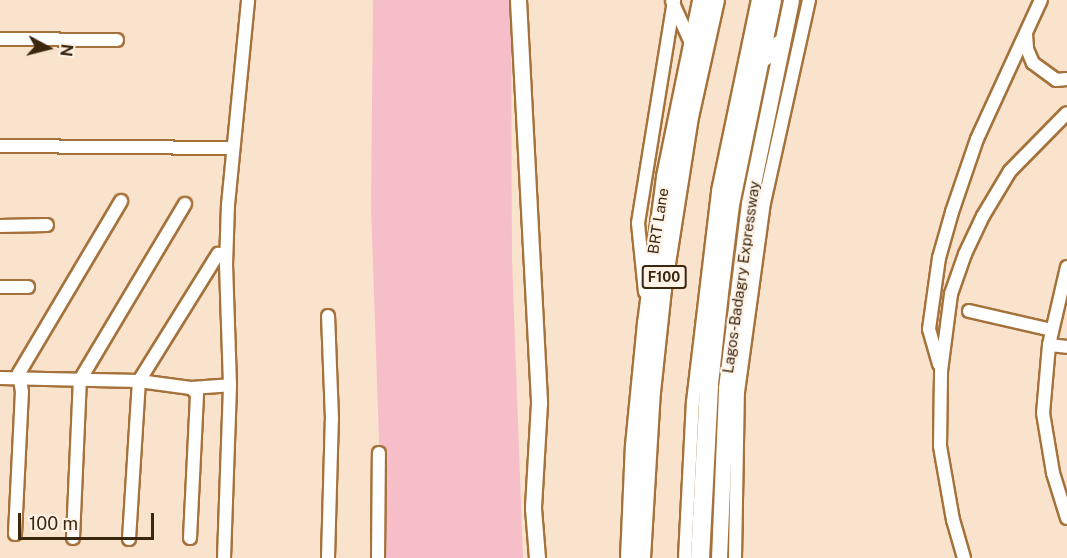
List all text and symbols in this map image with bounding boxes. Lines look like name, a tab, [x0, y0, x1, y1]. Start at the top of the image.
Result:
north arrow	[18, 18, 78, 78]
text: N	[56, 43, 77, 58]
street label: Lagos-Badagry Expressway	[719, 180, 763, 374]
street label: BRT Lane	[644, 187, 672, 255]
road number: F100	[642, 266, 686, 288]
scale bar	[21, 501, 158, 539]
text: 100 m	[29, 513, 78, 534]

